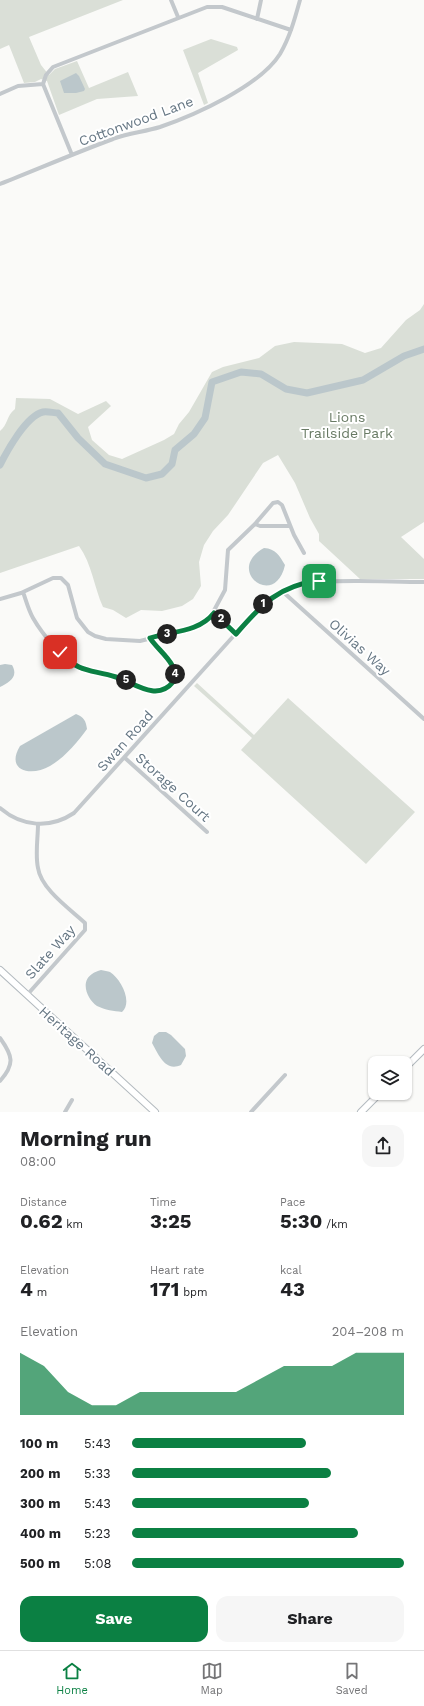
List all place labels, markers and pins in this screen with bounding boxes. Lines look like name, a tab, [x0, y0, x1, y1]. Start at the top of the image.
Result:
pin	[302, 564, 336, 598]
pin: 1	[253, 594, 273, 614]
pin: 2	[211, 609, 231, 629]
pin: 3	[157, 624, 177, 644]
pin	[43, 635, 77, 669]
pin: 4	[165, 664, 185, 684]
pin: 5	[116, 670, 136, 690]

